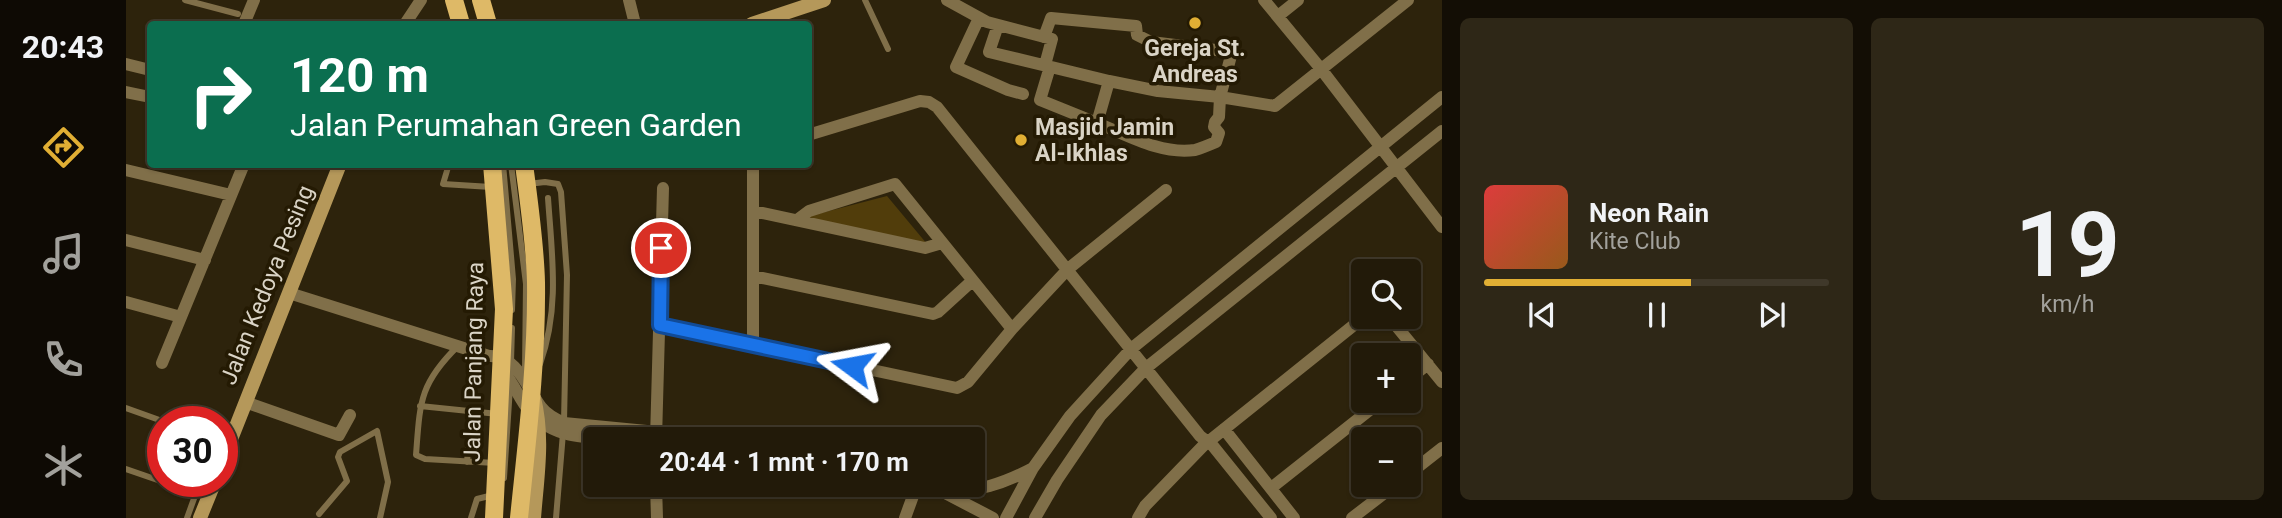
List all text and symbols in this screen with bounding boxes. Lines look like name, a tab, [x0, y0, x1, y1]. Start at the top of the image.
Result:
marker: Gereja St. Andreas	[1187, 15, 1203, 31]
text: 20:43	[22, 28, 104, 66]
place label: Gereja St. Andreas	[1144, 35, 1246, 88]
text: 120 m	[290, 47, 429, 104]
icon: right	[175, 49, 266, 140]
text: Jalan Perumahan Green Garden	[290, 106, 742, 144]
place label: Masjid Jamin Al-Ikhlas	[1035, 114, 1174, 167]
icon: directions	[39, 123, 88, 172]
marker: Masjid Jamin Al-Ikhlas	[1013, 132, 1029, 148]
street label: Jalan Kedoya Pesing	[215, 181, 319, 389]
text: 19	[2015, 192, 2120, 298]
text: Neon Rain	[1589, 198, 1709, 228]
pin	[631, 218, 691, 278]
text: Kite Club	[1589, 228, 1681, 255]
icon: music	[39, 229, 88, 278]
icon: arrive	[642, 229, 680, 267]
map controls	[1351, 259, 1421, 497]
button: search	[1351, 259, 1421, 329]
street label: Jalan Panjang Raya	[459, 262, 489, 462]
text: km/h	[2041, 291, 2095, 318]
icon: previous	[1523, 296, 1561, 334]
icon: pause	[1638, 296, 1676, 334]
icon: next	[1753, 296, 1791, 334]
position arrow	[815, 329, 889, 403]
icon: phone	[39, 335, 88, 384]
button: +	[1351, 343, 1421, 413]
speed limit sign: 30	[147, 406, 238, 497]
button: −	[1351, 427, 1421, 497]
icon: climate	[39, 441, 88, 490]
text: 20:44 · 1 mnt · 170 m	[659, 447, 909, 477]

